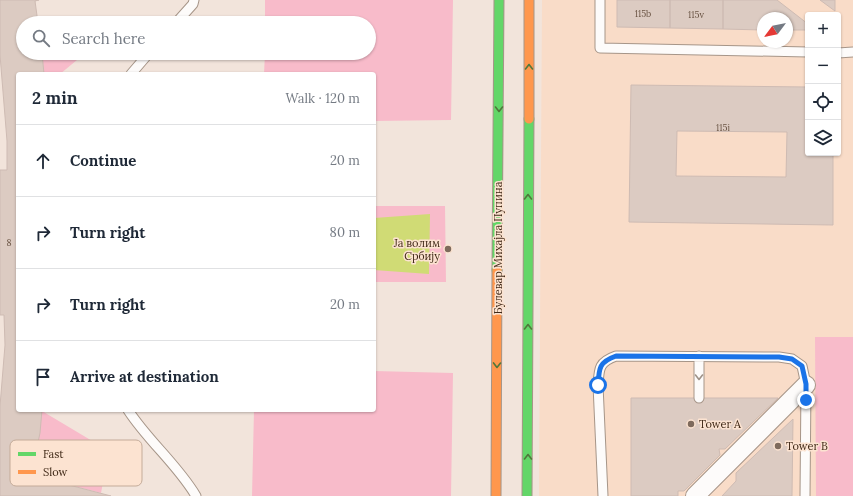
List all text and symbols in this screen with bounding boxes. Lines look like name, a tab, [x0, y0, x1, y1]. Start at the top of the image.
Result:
house number: 115b	[635, 8, 651, 19]
house number: 115v	[688, 9, 704, 20]
north arrow	[757, 12, 793, 48]
map controls	[805, 12, 841, 156]
button: +	[805, 12, 841, 48]
search box	[16, 16, 376, 60]
icon: search	[30, 27, 52, 49]
text: Search here	[62, 29, 145, 48]
button: −	[805, 48, 841, 84]
one-way arrow	[525, 64, 533, 70]
button: locate	[805, 84, 841, 120]
text: 2 min	[32, 87, 78, 109]
text: Walk · 120 m	[285, 90, 360, 107]
one-way arrow	[495, 106, 503, 112]
button: layers	[805, 120, 841, 156]
house number: 115i	[716, 122, 730, 133]
icon: ahead	[32, 150, 54, 172]
text: Continue	[70, 151, 136, 170]
text: 20 m	[330, 152, 360, 169]
street label: Булевар Михајла Пупина	[491, 181, 505, 314]
one-way arrow	[524, 194, 532, 200]
icon: right	[32, 222, 54, 244]
text: Turn right	[70, 223, 146, 242]
text: 80 m	[330, 224, 360, 241]
place label: Ја волим Србију	[393, 236, 440, 263]
house number: 8	[6, 237, 12, 248]
marker: Ја волим Србију	[443, 244, 453, 254]
icon: right	[32, 294, 54, 316]
text: Turn right	[70, 295, 146, 314]
text: 20 m	[330, 296, 360, 313]
one-way arrow	[524, 324, 532, 330]
one-way arrow	[493, 362, 501, 368]
icon: arrive	[32, 366, 54, 388]
text: Arrive at destination	[70, 367, 219, 386]
one-way arrow	[695, 374, 703, 380]
route start	[589, 376, 607, 394]
route end	[797, 391, 815, 409]
place label: Tower A	[699, 417, 742, 431]
marker: Tower A	[686, 419, 696, 429]
place label: Tower B	[786, 439, 828, 453]
legend	[10, 440, 142, 486]
marker: Tower B	[773, 441, 783, 451]
text: Fast	[43, 447, 64, 461]
one-way arrow	[524, 454, 532, 460]
text: Slow	[43, 465, 68, 479]

